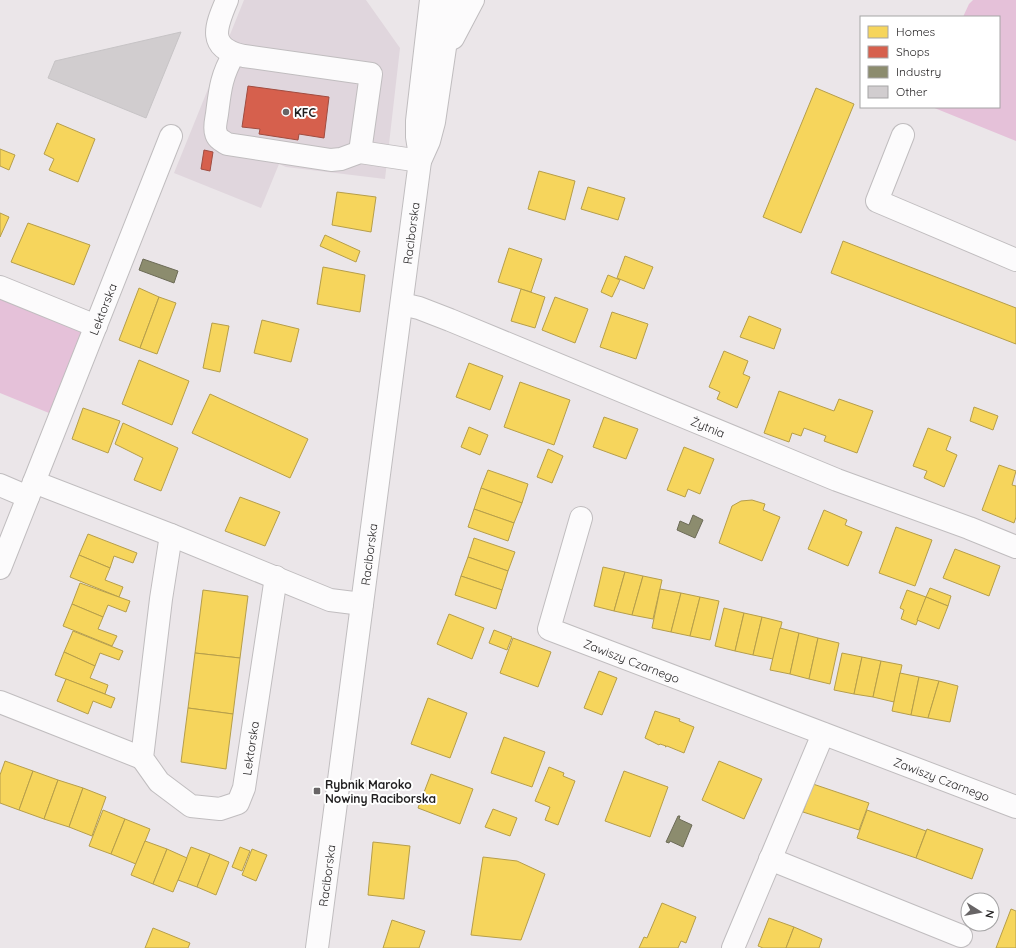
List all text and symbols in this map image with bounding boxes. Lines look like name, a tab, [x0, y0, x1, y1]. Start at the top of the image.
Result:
legend	[860, 16, 1000, 108]
text: Homes	[896, 24, 936, 39]
text: Shops	[896, 44, 930, 59]
text: Industry	[896, 64, 941, 79]
text: Other	[896, 84, 928, 99]
place label: KFC	[294, 105, 316, 120]
marker: KFC	[281, 107, 291, 117]
street label: Raciborska	[399, 201, 422, 265]
street label: Lektorska	[85, 281, 120, 337]
street label: Żytnia	[689, 413, 727, 440]
street label: Raciborska	[357, 522, 380, 586]
street label: Zawiszy Czarnego	[581, 635, 682, 686]
street label: Lektorska	[239, 720, 262, 776]
street label: Zawiszy Czarnego	[892, 754, 992, 804]
place label: Rybnik Maroko Nowiny Raciborska	[325, 777, 436, 806]
marker: Rybnik Maroko Nowiny Raciborska	[312, 786, 322, 796]
street label: Raciborska	[315, 844, 338, 908]
north arrow	[960, 892, 1000, 932]
text: N	[982, 909, 997, 919]

